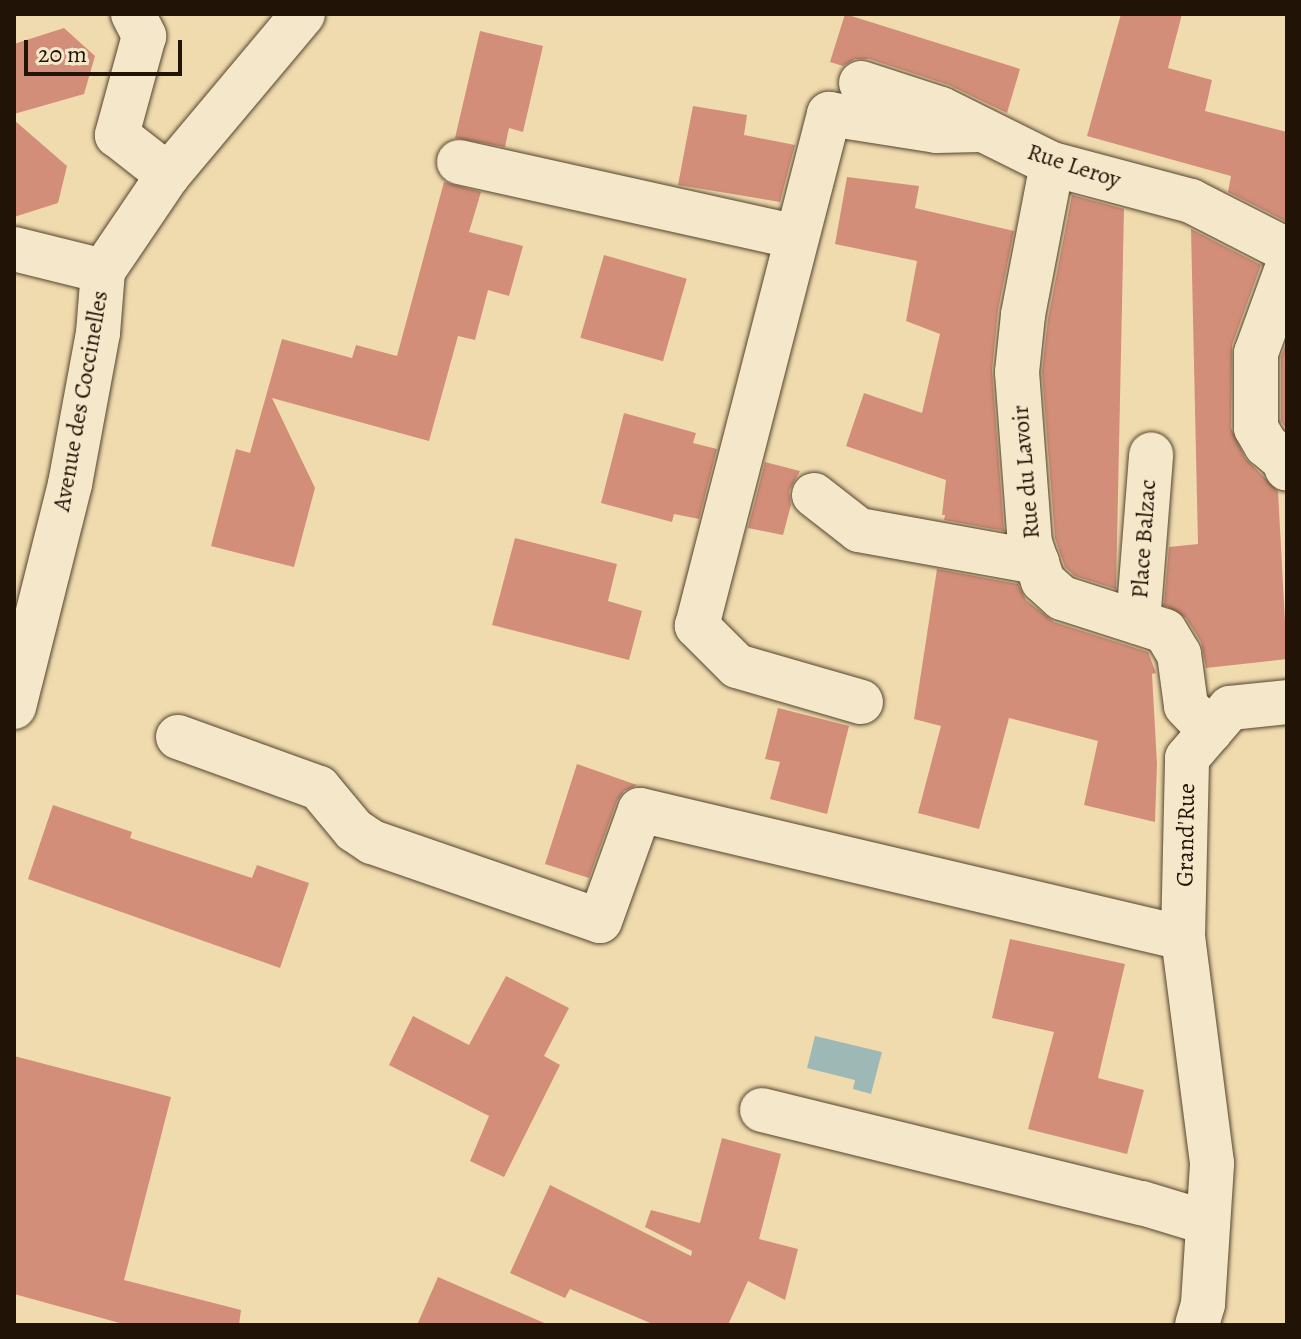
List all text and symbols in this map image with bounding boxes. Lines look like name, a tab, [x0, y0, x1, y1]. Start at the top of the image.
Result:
scale bar	[28, 24, 186, 74]
text: 20 m	[38, 38, 87, 70]
street label: Rue Leroy	[1024, 137, 1124, 195]
street label: Avenue des Coccinelles	[47, 288, 115, 514]
street label: Rue du Lavoir	[1006, 404, 1046, 540]
street label: Place Balzac	[1125, 478, 1163, 600]
street label: Grand'Rue	[1171, 783, 1201, 887]

